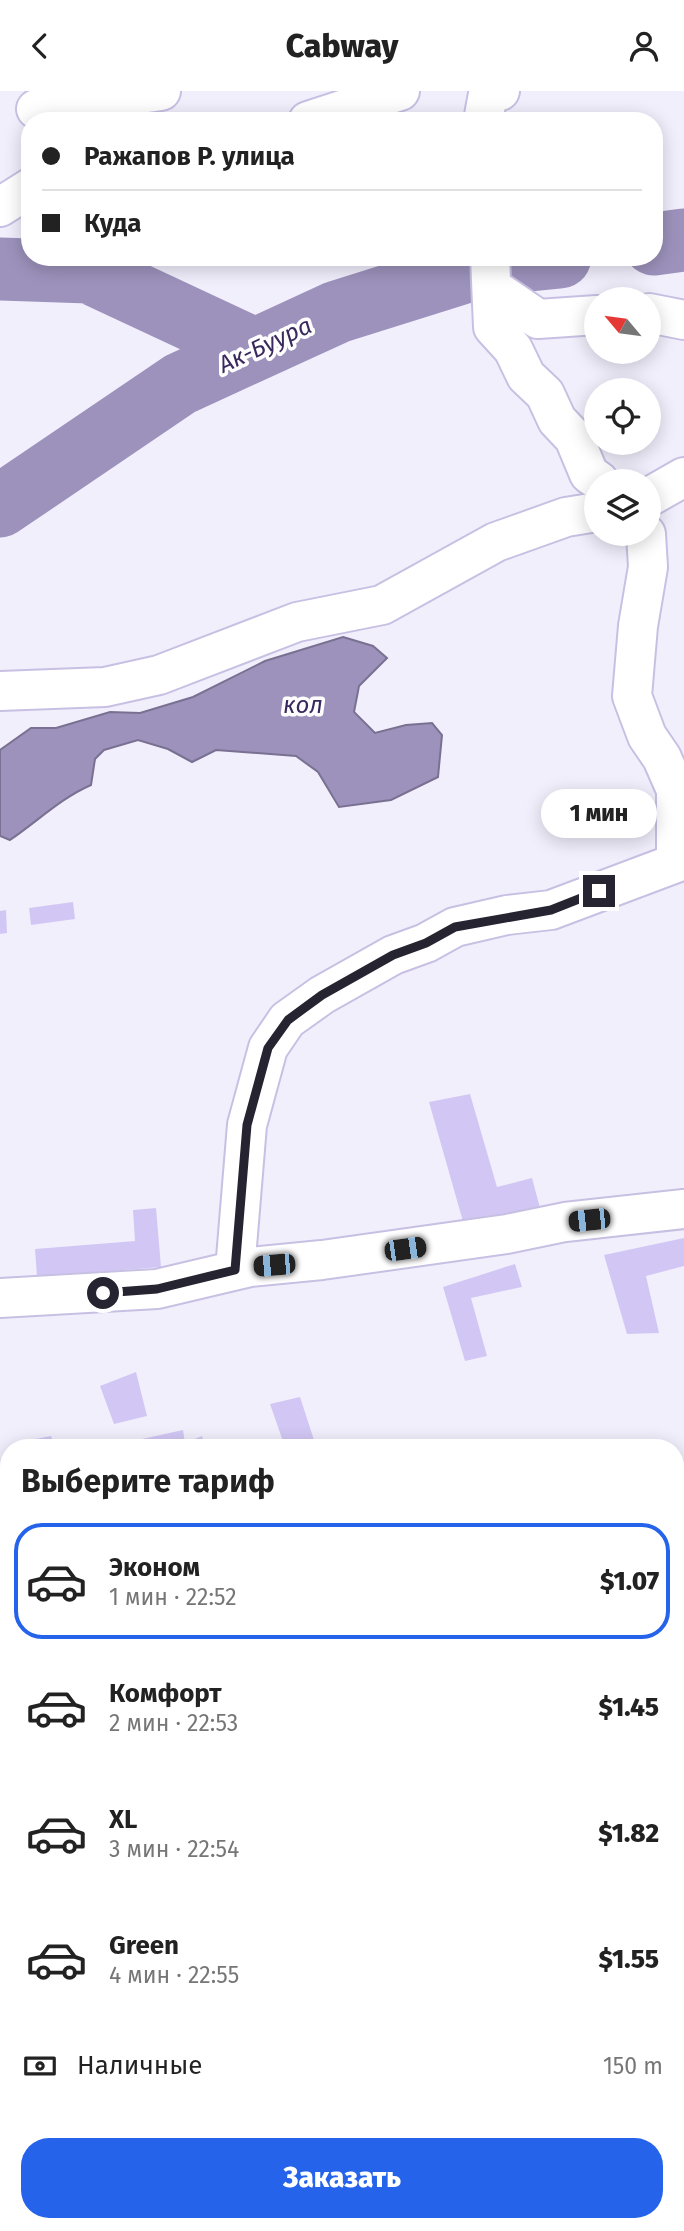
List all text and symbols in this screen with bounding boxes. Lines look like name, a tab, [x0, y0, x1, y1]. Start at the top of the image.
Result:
icon: back	[21, 27, 59, 65]
text: Cabway	[286, 27, 398, 65]
icon: person	[625, 27, 663, 65]
text: Ражапов Р. улица	[84, 141, 295, 172]
text: Куда	[84, 208, 142, 239]
north arrow	[584, 287, 662, 364]
map controls	[584, 287, 661, 546]
water label: Ак-Буура	[213, 311, 316, 379]
button: locate	[584, 378, 661, 455]
button: layers	[584, 469, 661, 546]
water label: кол	[283, 691, 323, 719]
callout: 1 мин	[541, 789, 657, 839]
text: 1 мин	[570, 799, 628, 827]
route end	[583, 875, 615, 907]
car	[568, 1207, 611, 1233]
car	[383, 1236, 428, 1262]
car	[253, 1253, 296, 1277]
route start	[87, 1277, 119, 1309]
text: Выберите тариф	[21, 1462, 275, 1500]
icon: car	[25, 1550, 88, 1613]
text: Эконом	[109, 1552, 200, 1583]
text: $1.07	[600, 1566, 659, 1597]
text: 1 мин · 22:52	[109, 1583, 237, 1611]
icon: car	[25, 1676, 88, 1739]
text: Комфорт	[109, 1678, 222, 1709]
text: $1.45	[599, 1692, 659, 1723]
text: 2 мин · 22:53	[109, 1709, 238, 1737]
icon: car	[25, 1802, 88, 1865]
text: XL	[109, 1804, 137, 1835]
text: $1.82	[598, 1818, 659, 1849]
text: 3 мин · 22:54	[109, 1835, 239, 1863]
icon: car	[25, 1928, 88, 1991]
text: Green	[109, 1930, 179, 1961]
text: $1.55	[598, 1944, 659, 1975]
text: 4 мин · 22:55	[109, 1961, 239, 1989]
icon: cash	[21, 2047, 59, 2085]
text: Наличные	[77, 2050, 202, 2081]
text: 150 m	[603, 2052, 663, 2080]
button: Заказать	[21, 2138, 663, 2218]

